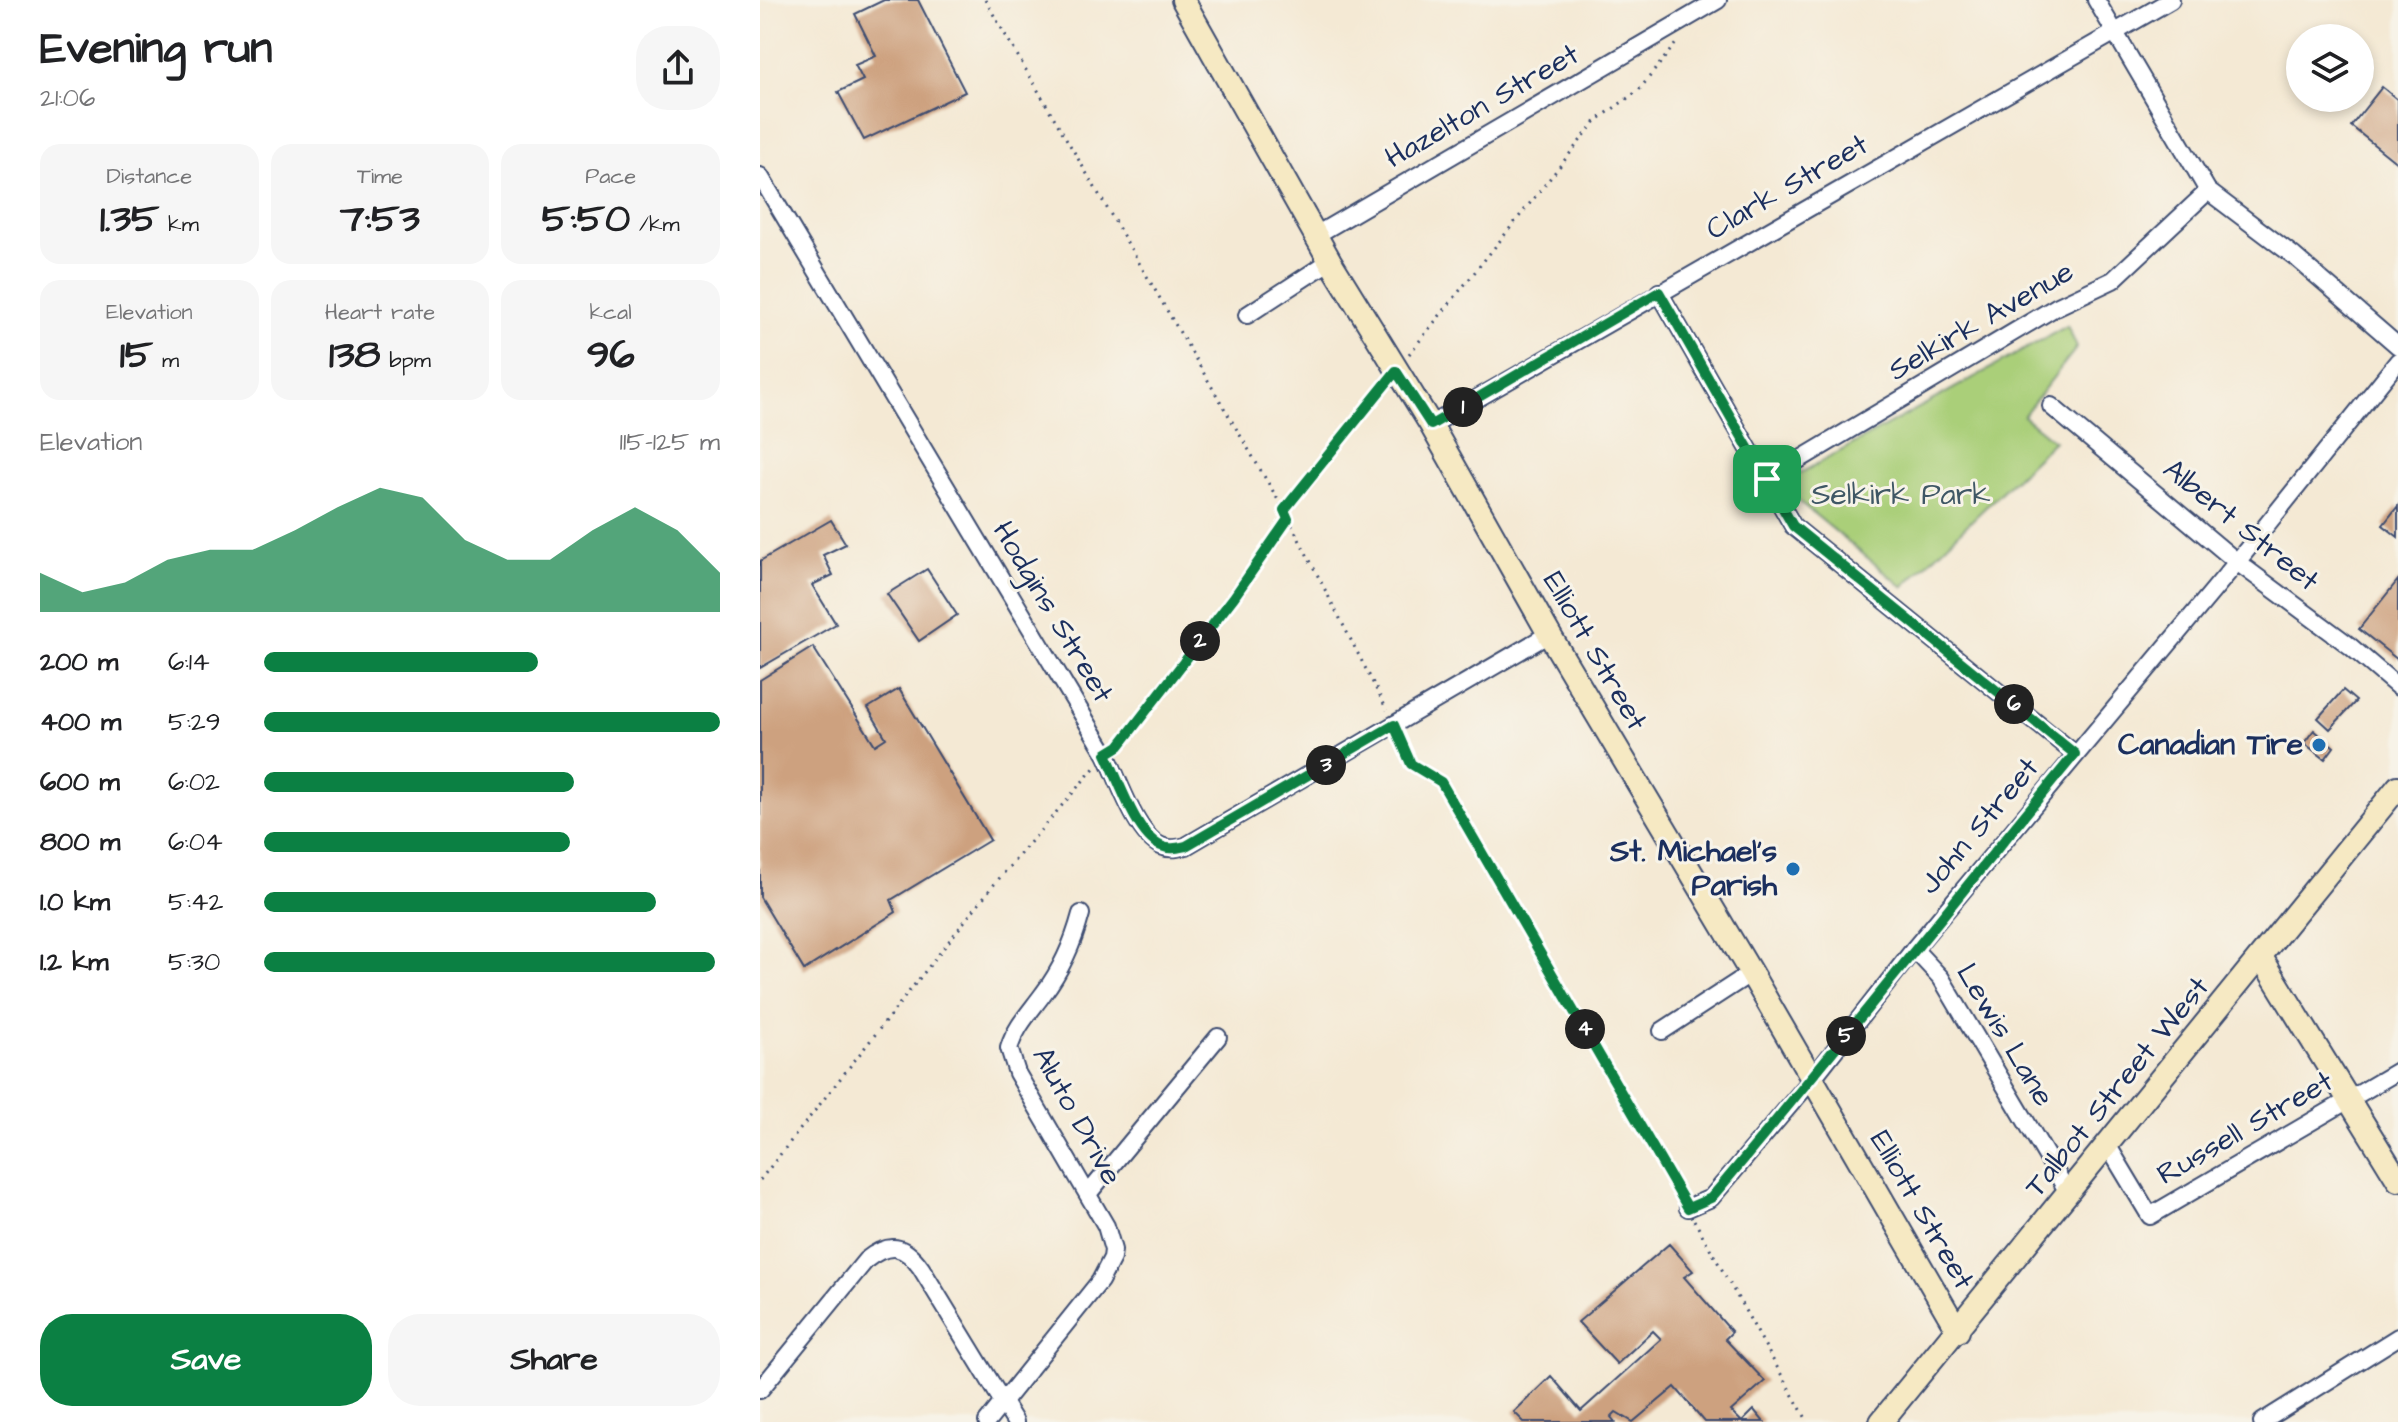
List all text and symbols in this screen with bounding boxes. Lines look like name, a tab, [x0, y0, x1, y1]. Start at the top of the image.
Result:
text: Evening run	[40, 19, 272, 80]
map controls	[2286, 24, 2374, 112]
button: layers	[2286, 24, 2374, 112]
button: share	[636, 26, 720, 110]
street label: Hazelton Street	[1377, 33, 1587, 179]
text: 21:06	[40, 80, 95, 116]
street label: Clark Street	[1698, 124, 1876, 250]
text: Distance	[107, 161, 192, 192]
text: Time	[357, 161, 403, 192]
text: Pace	[585, 161, 636, 192]
text: 1.35	[100, 192, 159, 247]
text: 7:53	[340, 192, 420, 247]
text: 5:50	[542, 192, 630, 247]
text: km	[159, 209, 199, 240]
text: /km	[630, 209, 680, 240]
street label: Selkirk Avenue	[1881, 251, 2081, 391]
text: Elevation	[106, 297, 193, 328]
text: Heart rate	[325, 297, 435, 328]
text: kcal	[590, 297, 632, 328]
text: 15	[120, 328, 153, 383]
text: 138	[329, 328, 380, 383]
text: 96	[587, 328, 635, 383]
text: m	[153, 345, 179, 376]
text: bpm	[380, 345, 431, 376]
pin: 1	[1443, 387, 1483, 427]
text: 1	[1462, 391, 1464, 422]
text: Elevation	[40, 424, 142, 460]
text: 115–125 m	[620, 424, 720, 460]
pin	[1733, 445, 1801, 513]
street label: Albert Street	[2154, 449, 2328, 601]
icon: arrive	[1745, 457, 1789, 501]
park label: Selkirk Park	[1811, 474, 1991, 516]
street label: Hodgins Street	[981, 513, 1124, 711]
street label: Elliott Street	[1532, 564, 1658, 738]
pin: 2	[1180, 621, 1220, 661]
text: 2	[1194, 625, 1206, 656]
text: 200 m	[40, 644, 118, 680]
text: 6:14	[168, 644, 210, 680]
pin: 6	[1994, 684, 2034, 724]
text: 6	[2007, 688, 2021, 719]
text: 400 m	[40, 704, 121, 740]
text: 5:29	[168, 704, 220, 740]
place label: Canadian Tire	[2118, 724, 2303, 766]
marker: Canadian Tire	[2310, 736, 2328, 754]
pin: 3	[1306, 745, 1346, 785]
street label: John Street	[1909, 748, 2049, 904]
text: 3	[1320, 749, 1332, 780]
text: 600 m	[40, 764, 120, 800]
text: 6:02	[168, 764, 220, 800]
text: 800 m	[40, 824, 120, 860]
text: 6:04	[168, 824, 223, 860]
place label: St. Michael's Parish	[1609, 831, 1778, 907]
marker: St. Michael's Parish	[1784, 860, 1802, 878]
text: 1.0 km	[40, 884, 110, 920]
text: 5:42	[168, 884, 223, 920]
text: 1.2 km	[40, 944, 108, 980]
text: 5:30	[168, 944, 220, 980]
street label: Lewis Lane	[1946, 956, 2064, 1114]
street label: Talbot Street West	[2015, 968, 2219, 1206]
pin: 4	[1565, 1009, 1605, 1049]
text: 4	[1578, 1013, 1592, 1044]
pin: 5	[1826, 1016, 1866, 1056]
text: 5	[1838, 1020, 1854, 1051]
street label: Aluto Drive	[1022, 1039, 1132, 1193]
street label: Russell Street	[2149, 1061, 2341, 1195]
street label: Elliott Street	[1859, 1123, 1985, 1297]
button: Save	[40, 1314, 372, 1406]
button: Share	[388, 1314, 720, 1406]

